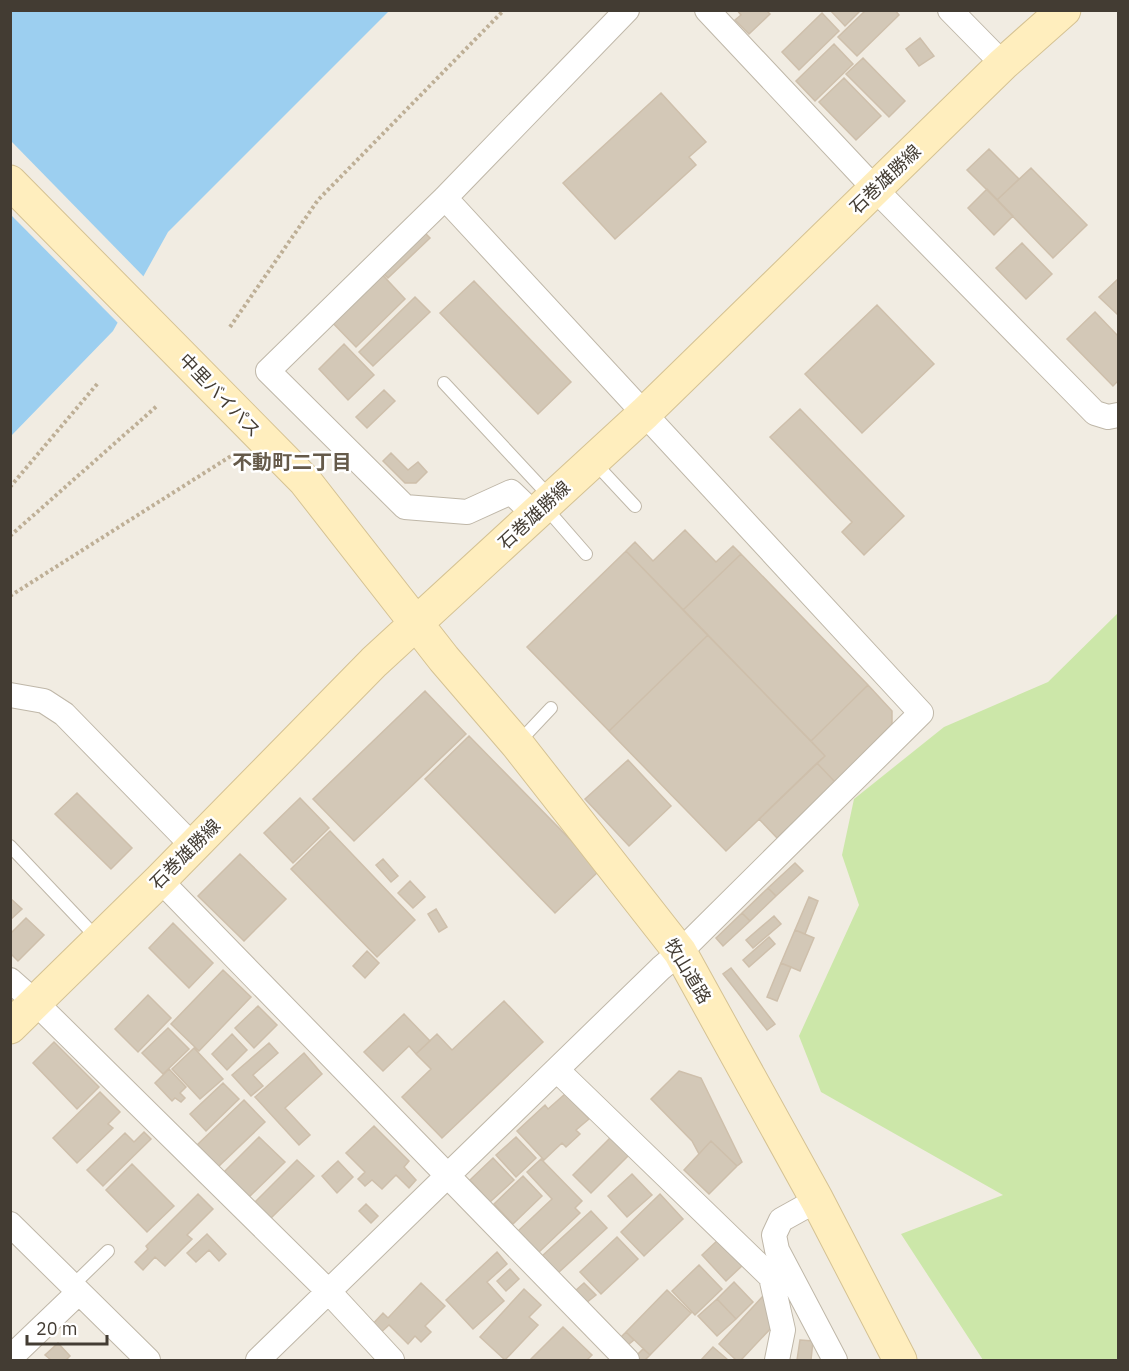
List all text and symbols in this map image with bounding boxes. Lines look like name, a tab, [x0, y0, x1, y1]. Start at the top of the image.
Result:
street label: 石巻雄勝線	[845, 139, 925, 219]
street label: 中里バイパス	[174, 348, 266, 442]
district label: 不動町二丁目	[232, 448, 352, 475]
street label: 石巻雄勝線	[493, 476, 575, 554]
street label: 石巻雄勝線	[145, 814, 225, 894]
street label: 牧山道路	[660, 934, 716, 1008]
scale bar	[27, 1308, 106, 1346]
text: 20 m	[36, 1317, 78, 1340]

